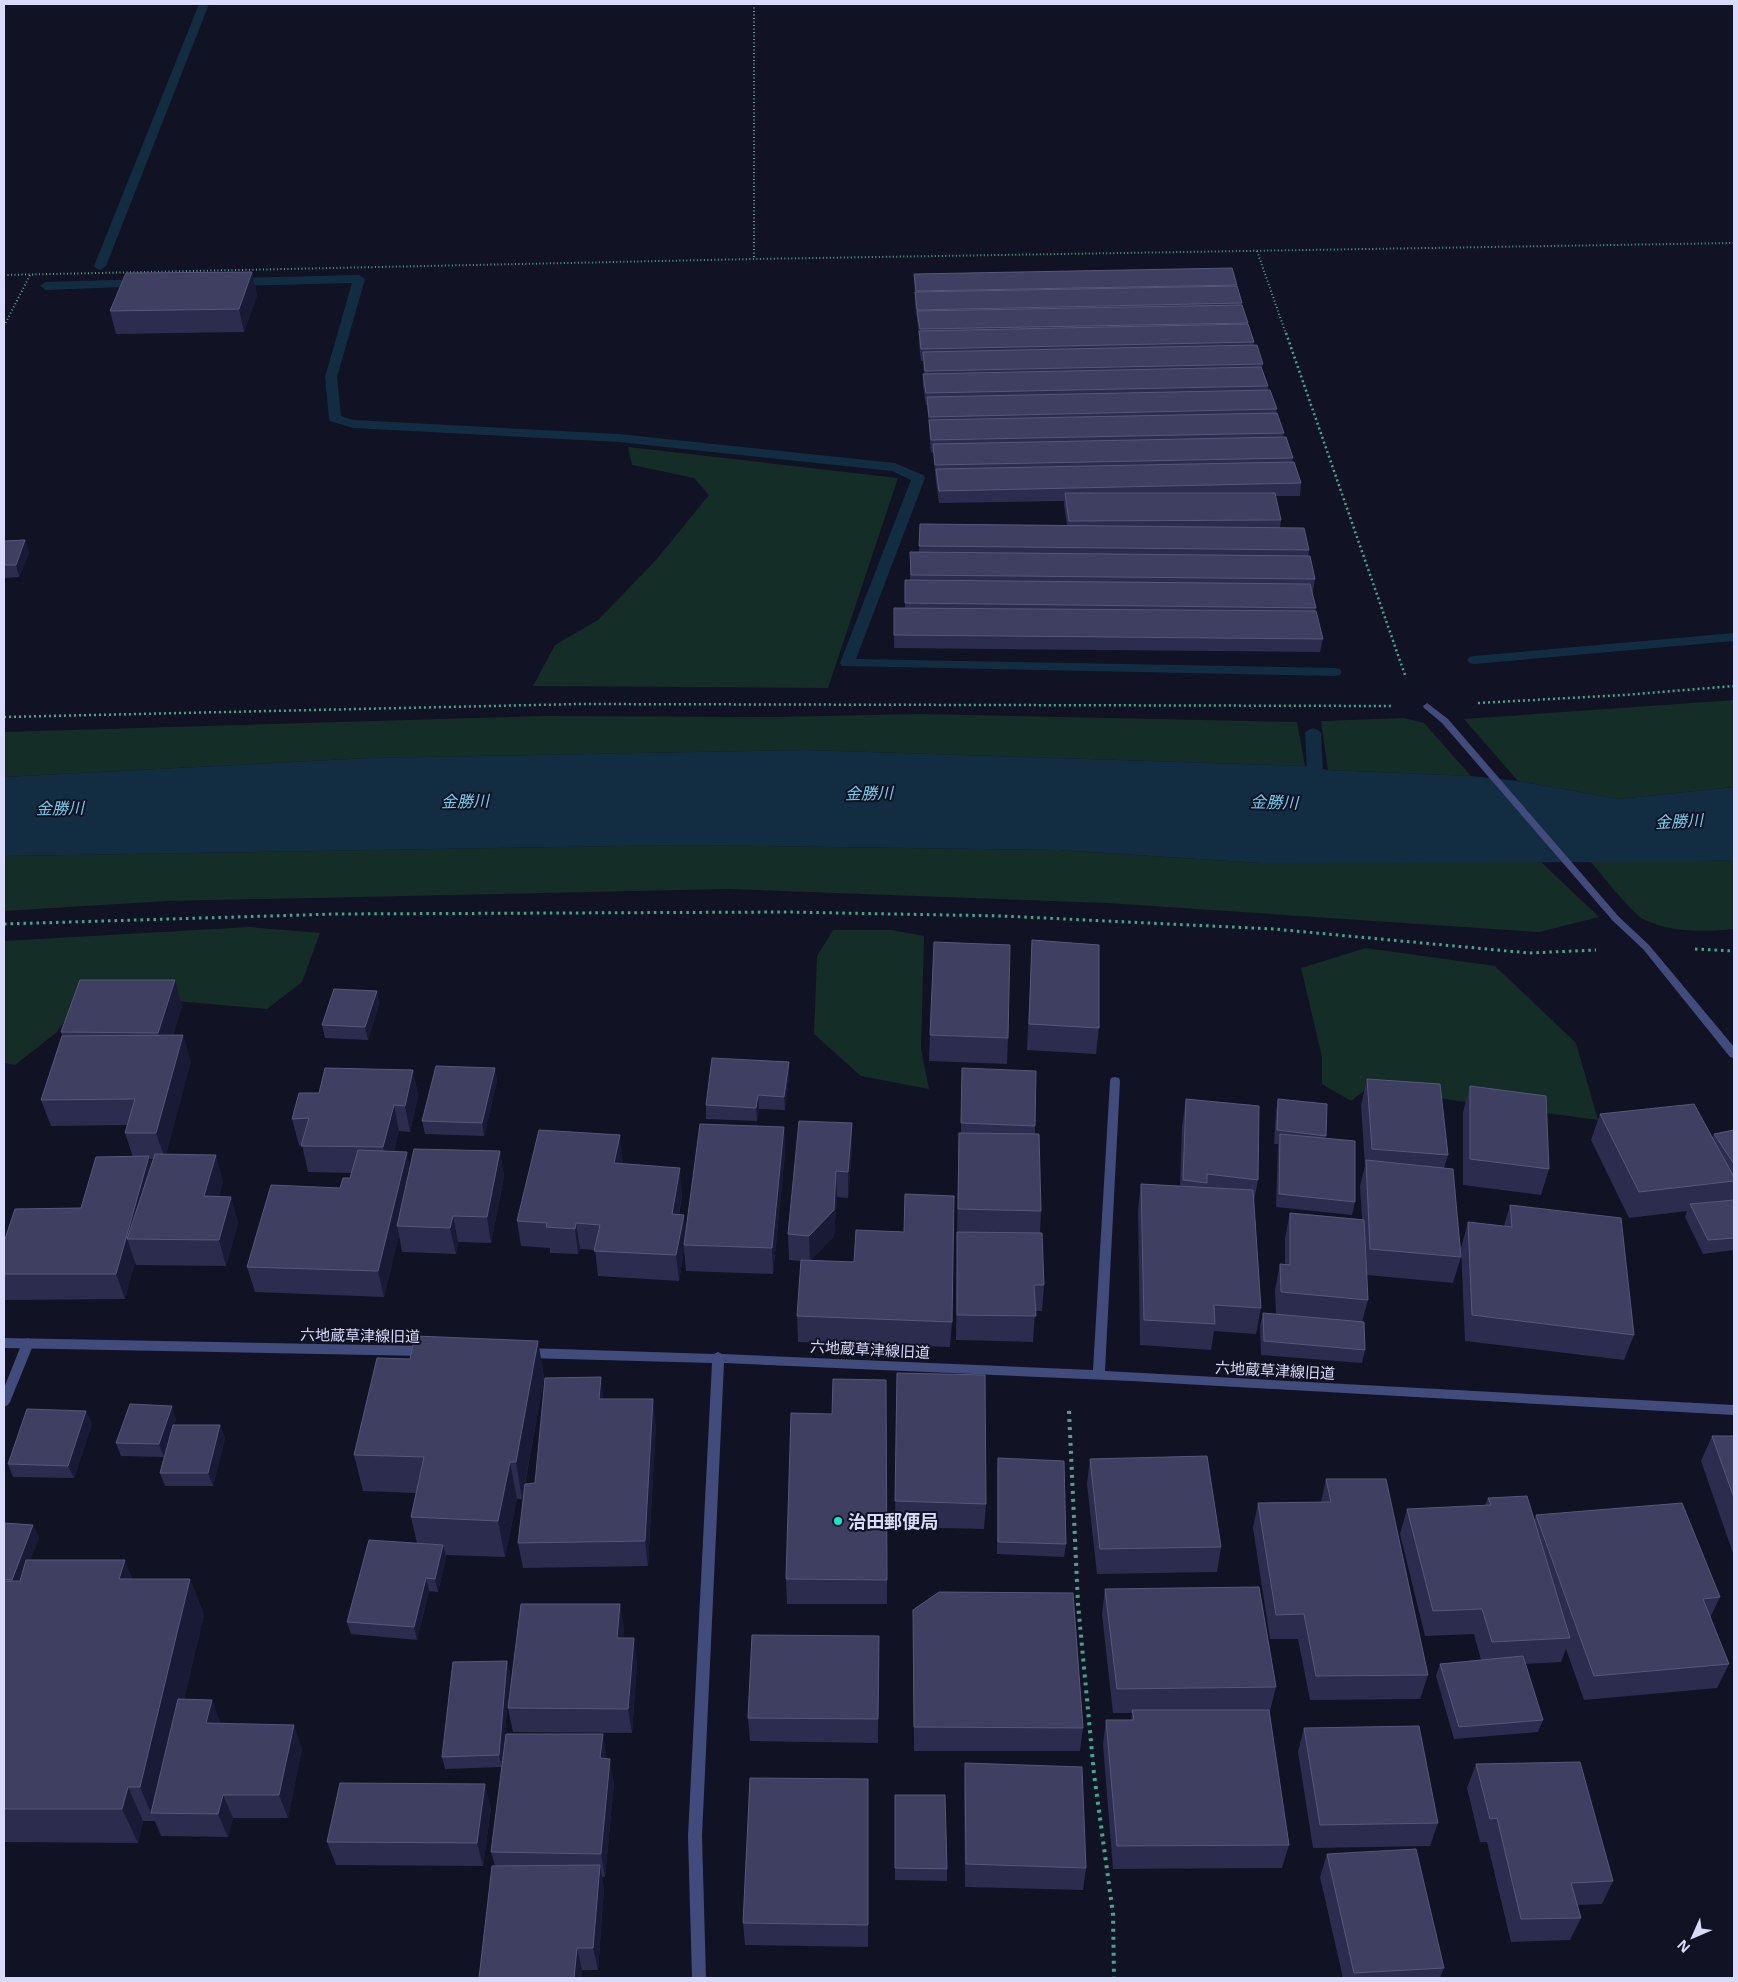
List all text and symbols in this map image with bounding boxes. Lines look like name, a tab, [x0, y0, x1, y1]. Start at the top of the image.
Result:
water label: 金勝川	[845, 782, 895, 804]
water label: 金勝川	[441, 790, 491, 812]
water label: 金勝川	[1250, 791, 1300, 813]
water label: 金勝川	[36, 797, 86, 819]
water label: 金勝川	[1654, 809, 1706, 833]
street label: 六地蔵草津線旧道	[300, 1324, 420, 1346]
street label: 六地蔵草津線旧道	[810, 1336, 930, 1362]
street label: 六地蔵草津線旧道	[1215, 1357, 1335, 1383]
place label: 治田郵便局	[848, 1509, 938, 1533]
marker: 治田郵便局	[832, 1515, 844, 1527]
north arrow	[1668, 1912, 1718, 1962]
text: N	[1673, 1936, 1694, 1957]

